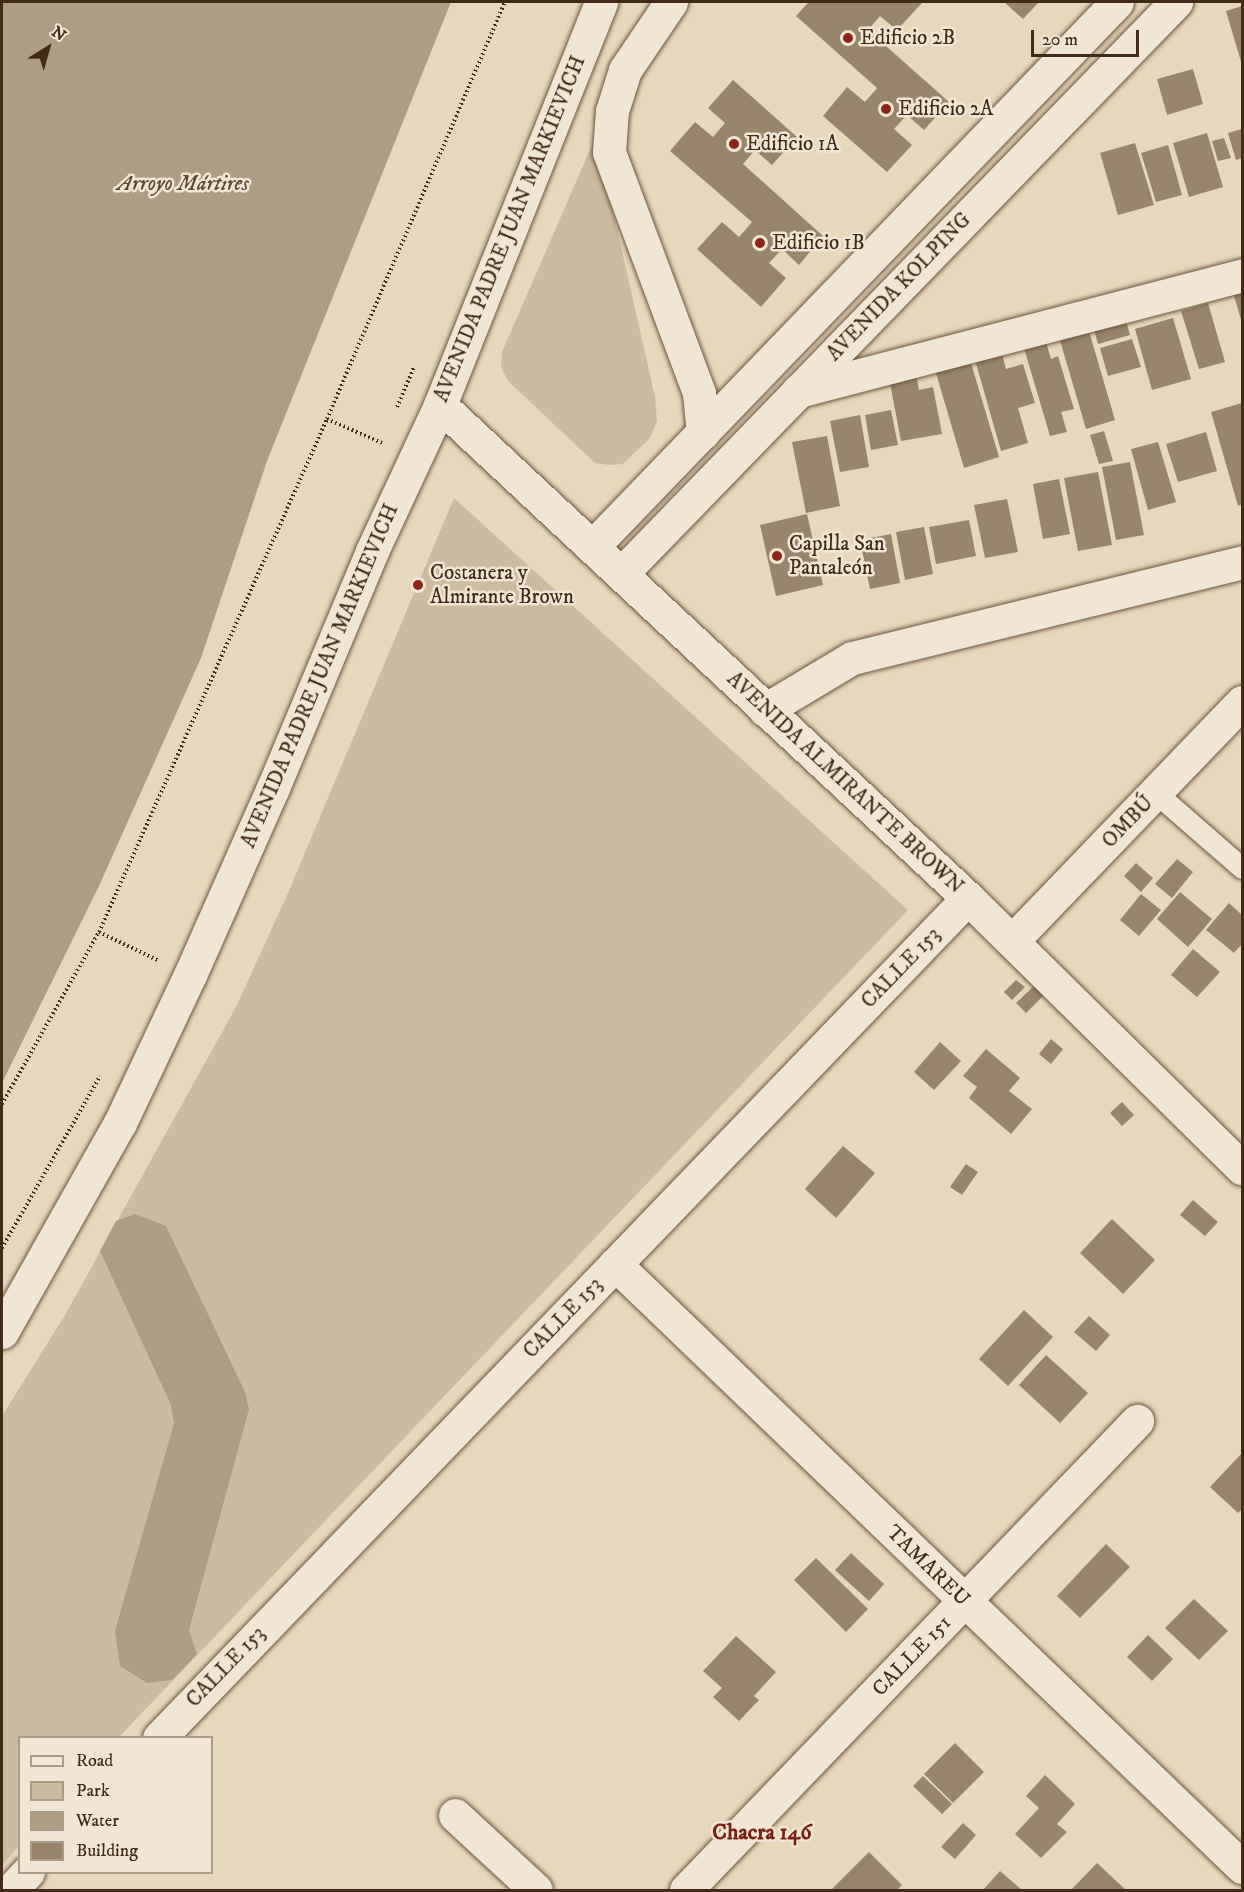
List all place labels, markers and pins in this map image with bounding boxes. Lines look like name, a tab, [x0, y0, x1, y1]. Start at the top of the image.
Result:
place label: Edificio 2B	[860, 25, 955, 51]
marker: Edificio 2B	[841, 31, 855, 45]
place label: Edificio 2A	[898, 96, 993, 122]
marker: Edificio 2A	[879, 102, 893, 116]
place label: Edificio 1A	[746, 131, 839, 157]
marker: Edificio 1A	[727, 137, 741, 151]
place label: Edificio 1B	[772, 230, 865, 256]
marker: Edificio 1B	[753, 236, 767, 250]
place label: Capilla San Pantaleón	[789, 531, 885, 581]
marker: Capilla San Pantaleón	[770, 549, 784, 563]
place label: Costanera y Almirante Brown	[430, 560, 574, 610]
marker: Costanera y Almirante Brown	[411, 578, 425, 592]

